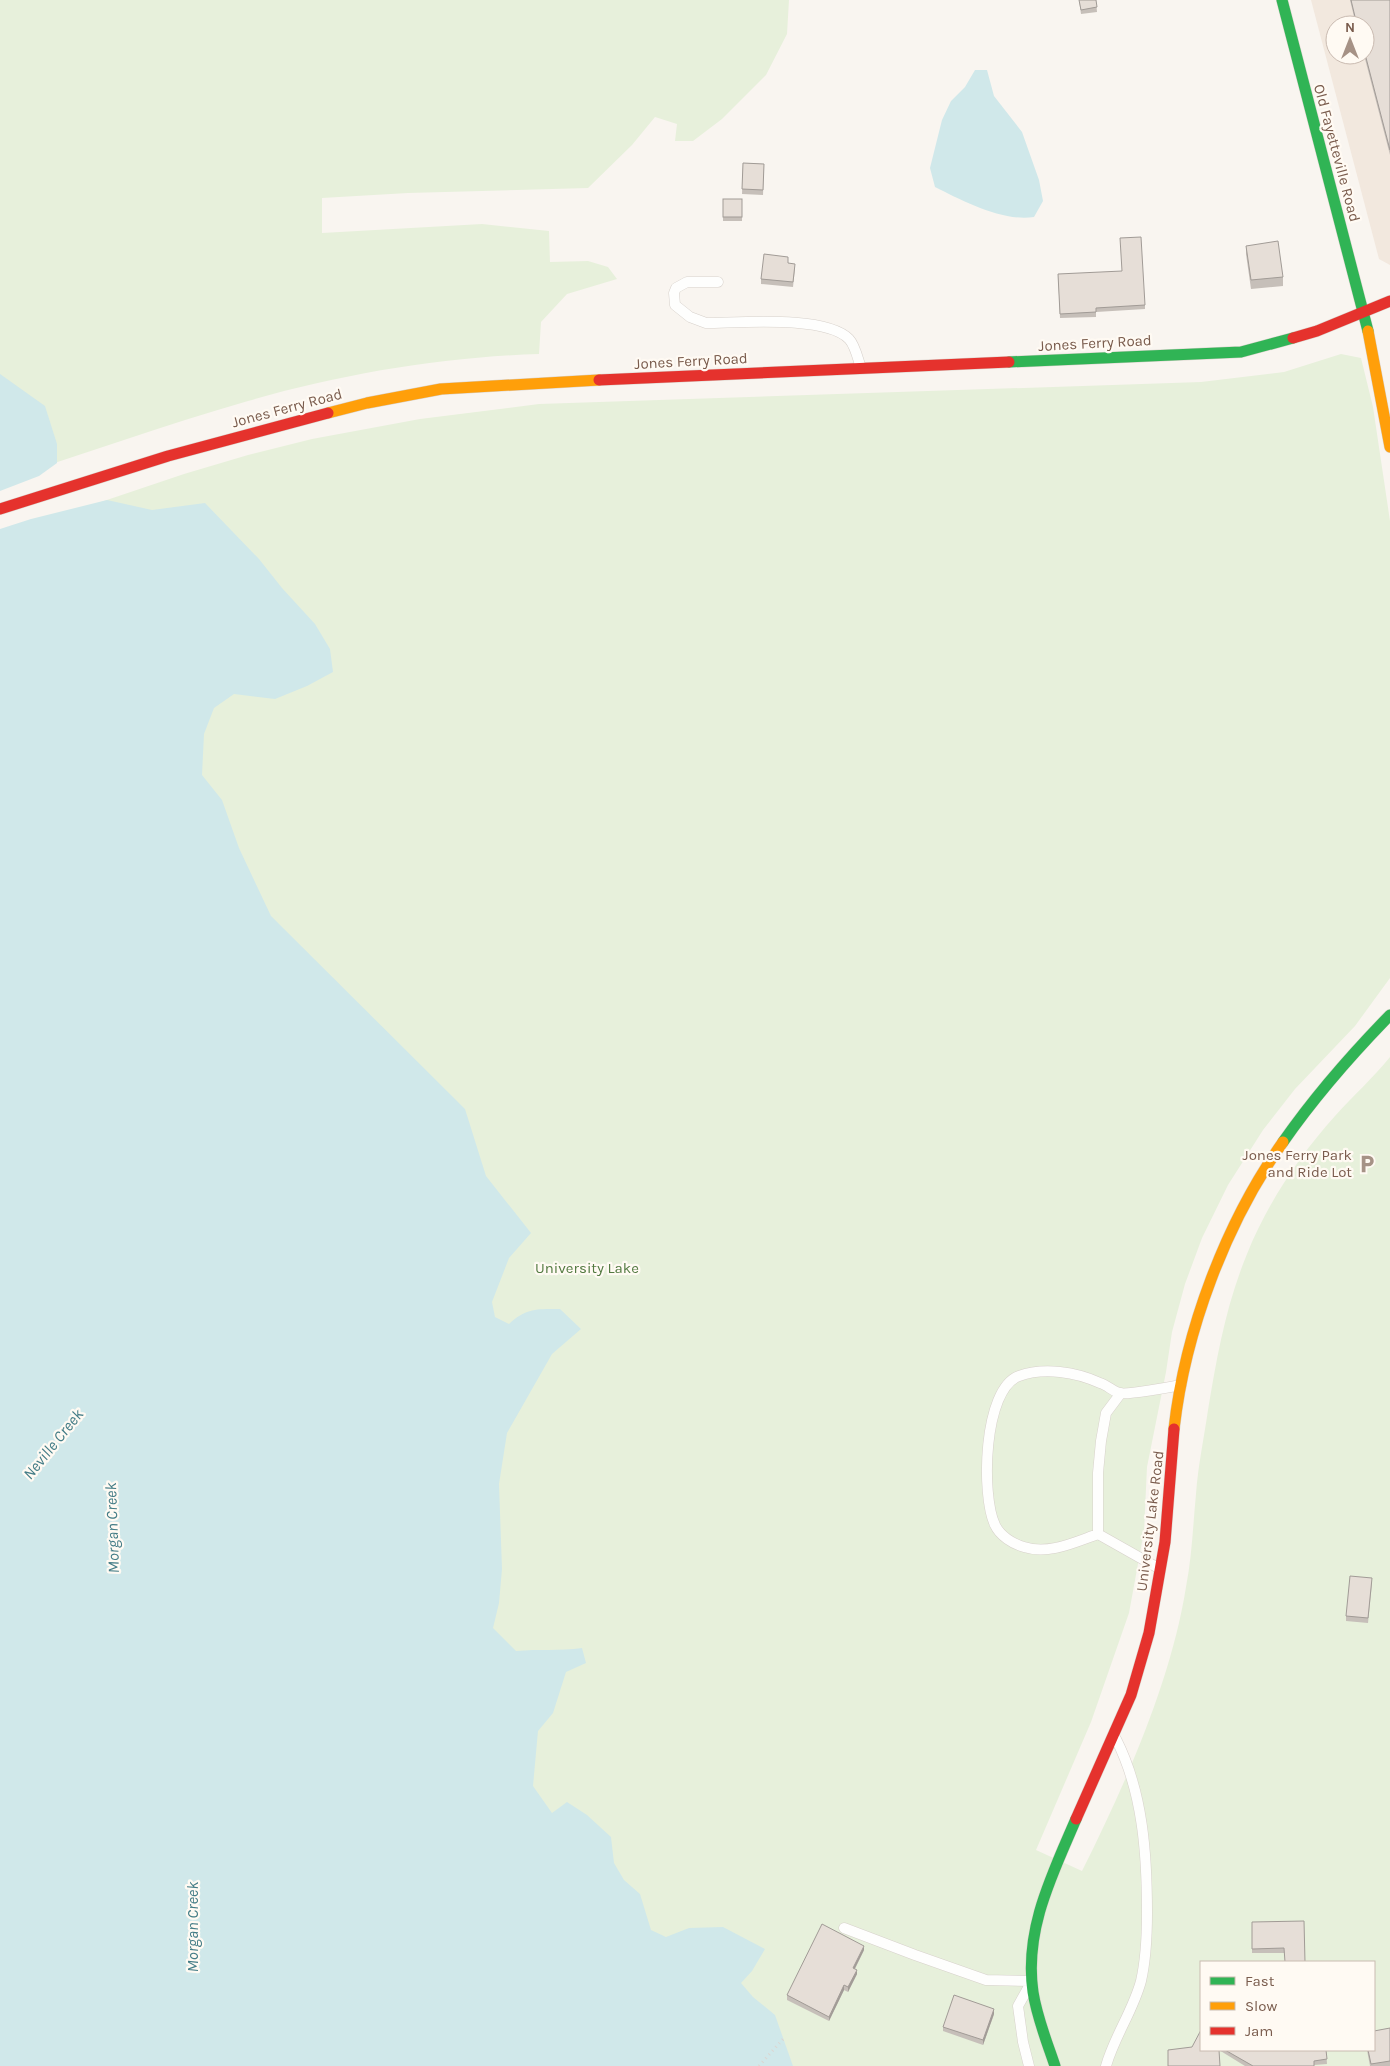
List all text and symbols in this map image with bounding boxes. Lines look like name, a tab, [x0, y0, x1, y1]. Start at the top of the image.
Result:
north arrow	[1325, 15, 1375, 65]
text: N	[1345, 19, 1355, 36]
street label: Old Fayetteville Road	[1310, 82, 1364, 224]
street label: Jones Ferry Road	[1038, 331, 1152, 355]
street label: Jones Ferry Road	[634, 349, 748, 373]
street label: Jones Ferry Road	[230, 385, 344, 431]
place label: Jones Ferry Park and Ride Lot	[1243, 1146, 1352, 1181]
parking icon: Jones Ferry Park and Ride Lot	[1356, 1153, 1378, 1175]
park label: University Lake	[535, 1259, 639, 1277]
water label: Neville Creek	[19, 1404, 88, 1483]
street label: University Lake Road	[1132, 1449, 1168, 1593]
water label: Morgan Creek	[101, 1481, 123, 1574]
water label: Morgan Creek	[183, 1881, 202, 1972]
legend	[1200, 1961, 1375, 2051]
text: Fast	[1245, 1972, 1275, 1990]
text: Slow	[1245, 1997, 1277, 2015]
text: Jam	[1245, 2022, 1273, 2040]

